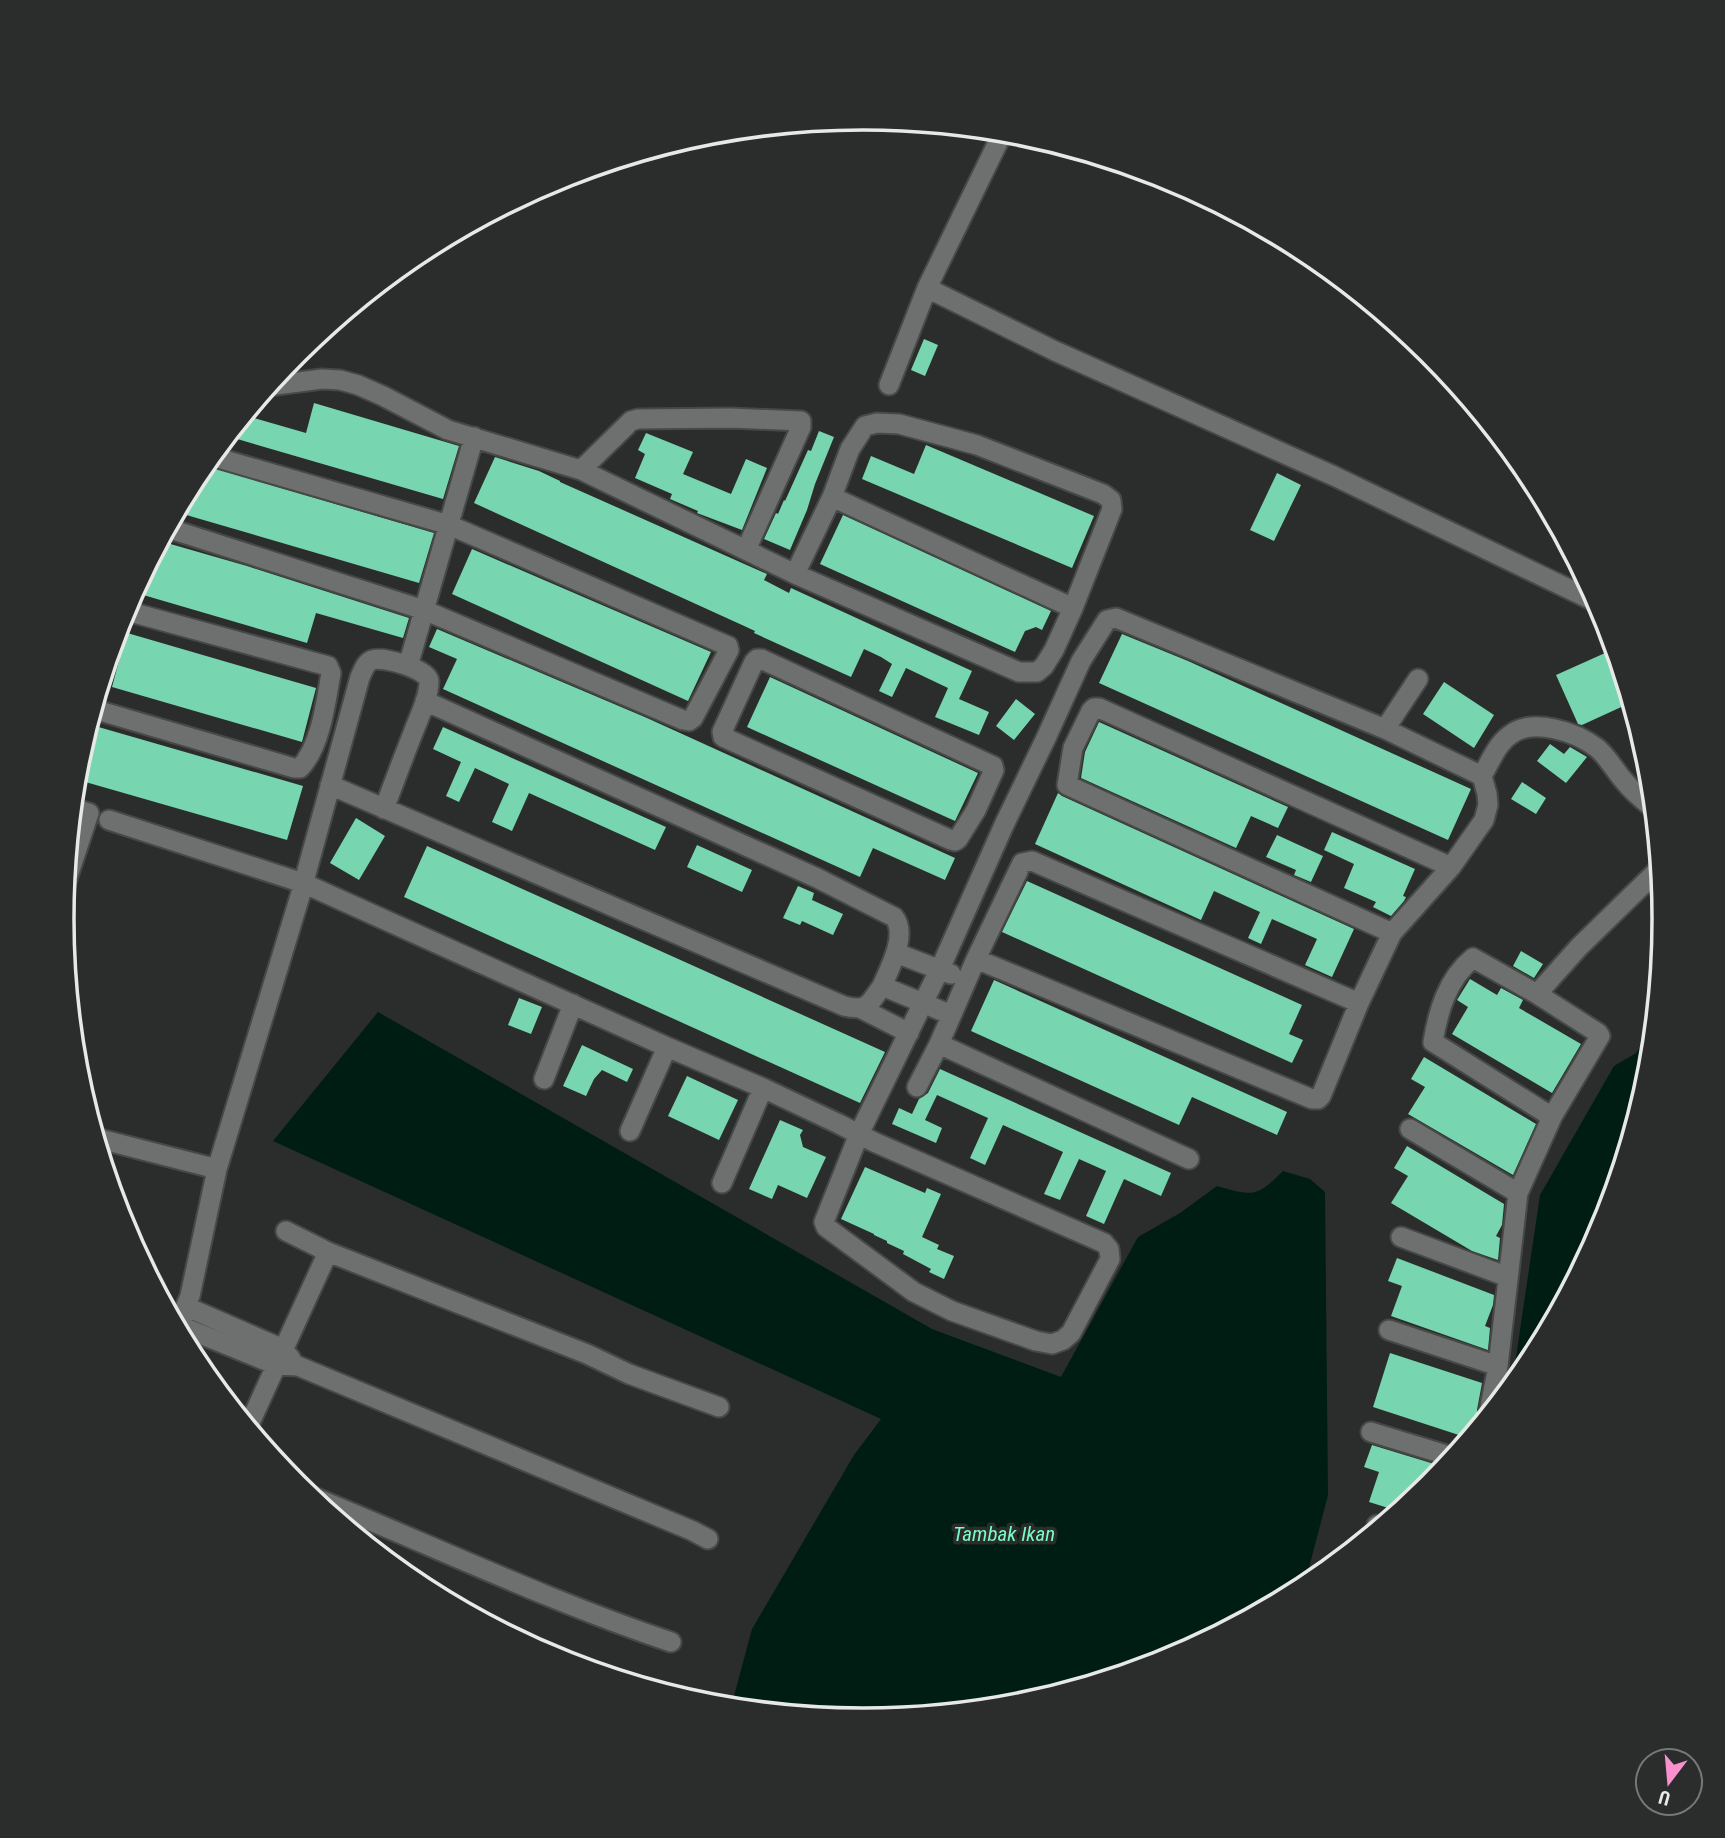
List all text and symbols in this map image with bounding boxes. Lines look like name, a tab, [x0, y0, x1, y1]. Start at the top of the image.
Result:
water label: Tambak Ikan	[953, 1522, 1055, 1546]
north arrow	[1634, 1747, 1704, 1817]
text: U	[1656, 1785, 1673, 1810]

